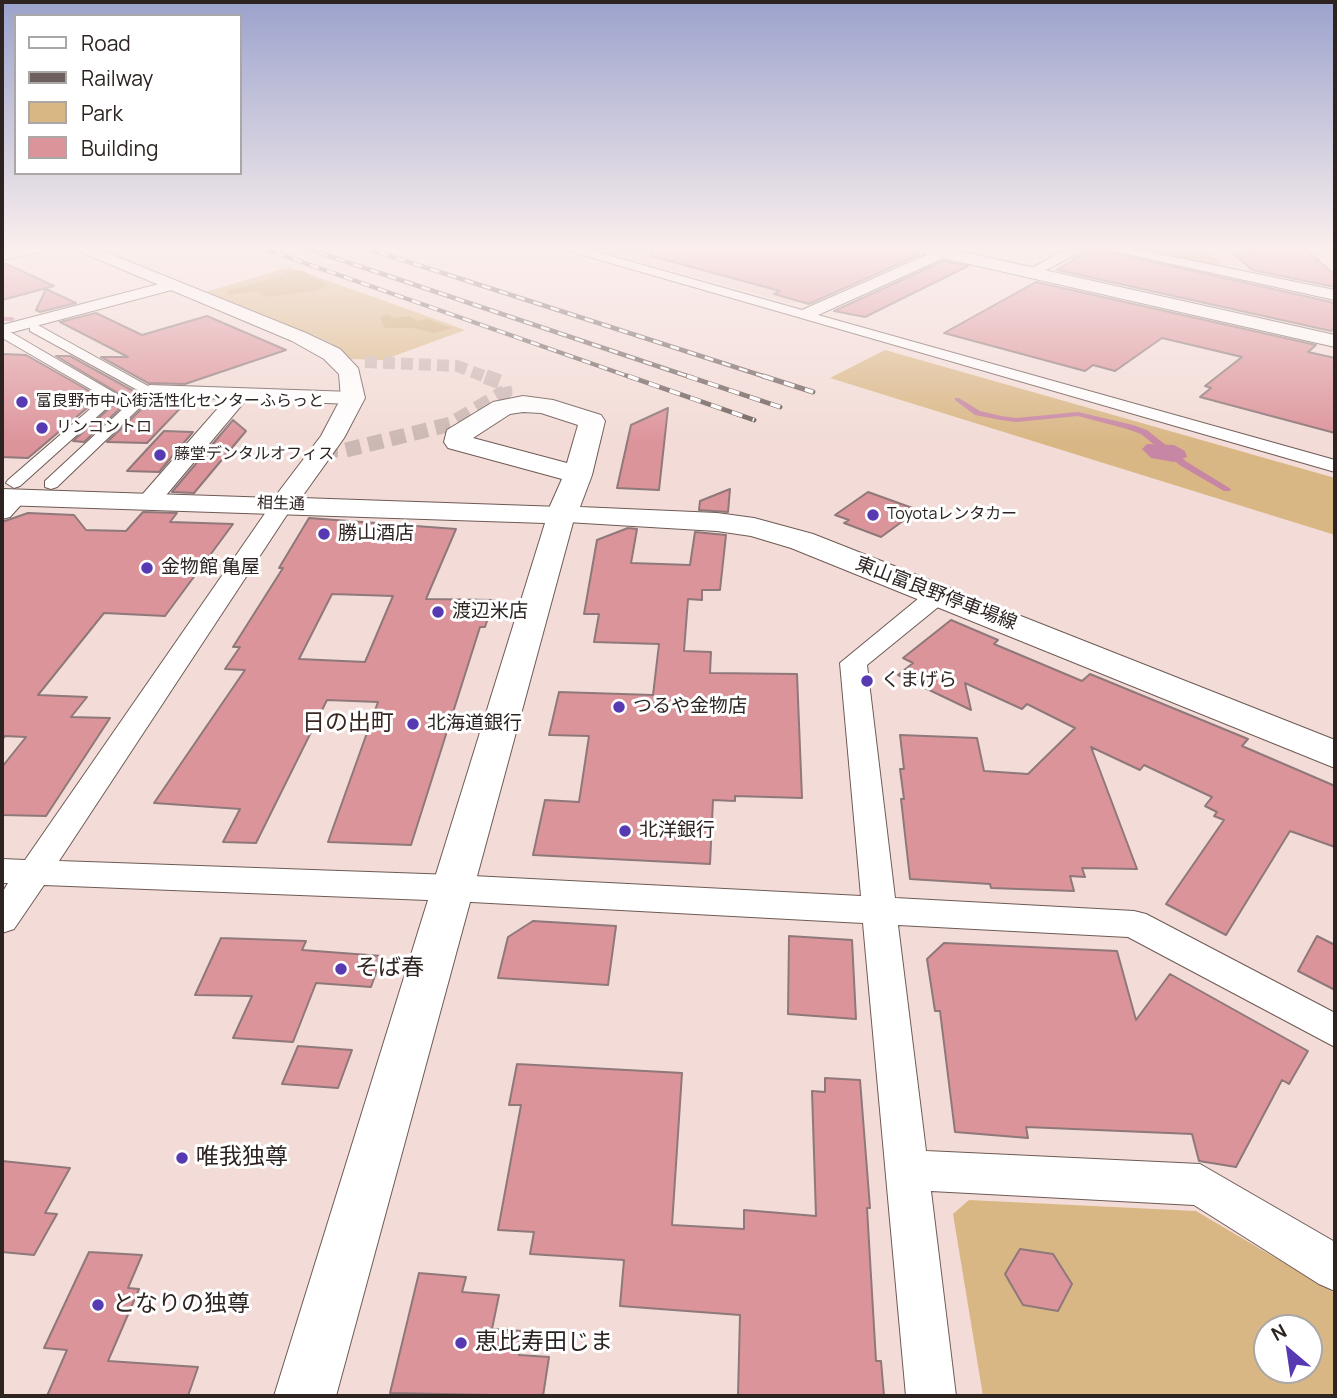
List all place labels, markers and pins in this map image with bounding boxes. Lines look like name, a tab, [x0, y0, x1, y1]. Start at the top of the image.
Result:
place label: 富良野市中心街活性化センターふらっと	[36, 392, 324, 412]
marker: 富良野市中心街活性化センターふらっと	[14, 394, 30, 410]
place label: リンコントロ	[56, 418, 152, 438]
marker: リンコントロ	[34, 420, 50, 436]
place label: 藤堂デンタルオフィス	[174, 445, 334, 465]
marker: 藤堂デンタルオフィス	[152, 447, 168, 463]
place label: Toyotaレンタカー	[887, 505, 1017, 525]
marker: Toyotaレンタカー	[865, 507, 881, 523]
place label: 勝山酒店	[338, 523, 414, 545]
marker: 勝山酒店	[316, 526, 332, 542]
place label: 金物館 亀屋	[161, 557, 260, 579]
marker: 金物館 亀屋	[139, 560, 155, 576]
place label: 渡辺米店	[452, 601, 528, 623]
marker: 渡辺米店	[430, 604, 446, 620]
place label: くまげら	[881, 670, 957, 692]
marker: くまげら	[859, 673, 875, 689]
place label: つるや金物店	[633, 696, 747, 718]
marker: つるや金物店	[611, 699, 627, 715]
place label: 北海道銀行	[427, 713, 522, 735]
marker: 北海道銀行	[405, 716, 421, 732]
place label: 北洋銀行	[639, 820, 715, 842]
marker: 北洋銀行	[617, 823, 633, 839]
place label: そば春	[355, 955, 424, 983]
marker: そば春	[333, 961, 349, 977]
place label: 唯我独尊	[196, 1144, 288, 1172]
marker: 唯我独尊	[174, 1150, 190, 1166]
place label: となりの独尊	[112, 1291, 250, 1319]
marker: となりの独尊	[90, 1297, 106, 1313]
place label: 恵比寿田じま	[475, 1329, 613, 1357]
marker: 恵比寿田じま	[453, 1335, 469, 1351]

